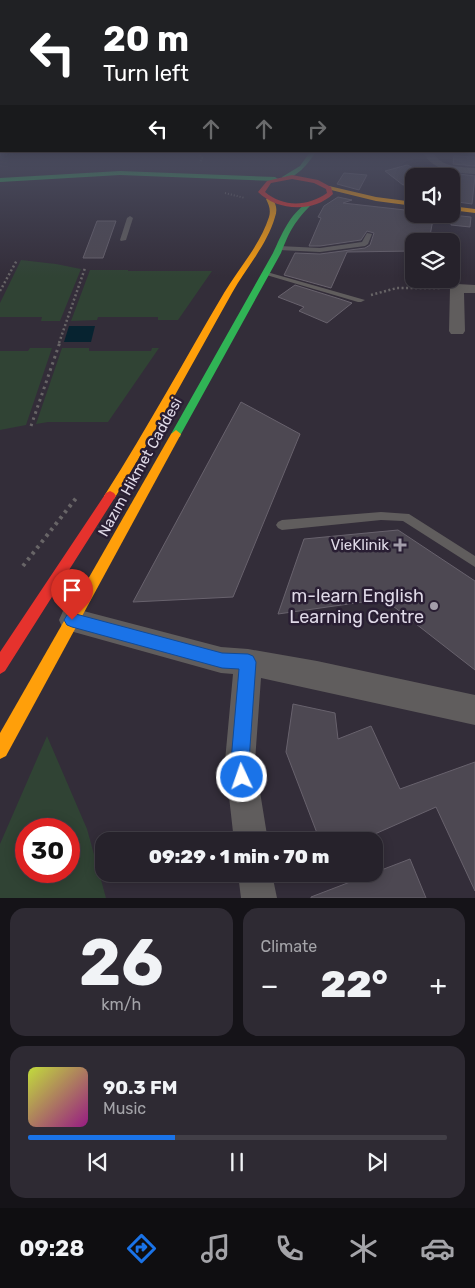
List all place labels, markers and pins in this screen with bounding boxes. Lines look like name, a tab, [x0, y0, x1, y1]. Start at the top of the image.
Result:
place label: VieKlinik	[330, 536, 389, 554]
marker: VieKlinik	[393, 538, 407, 552]
pin	[51, 569, 93, 620]
place label: m-learn English Learning Centre	[289, 585, 424, 628]
marker: m-learn English Learning Centre	[428, 600, 440, 612]

